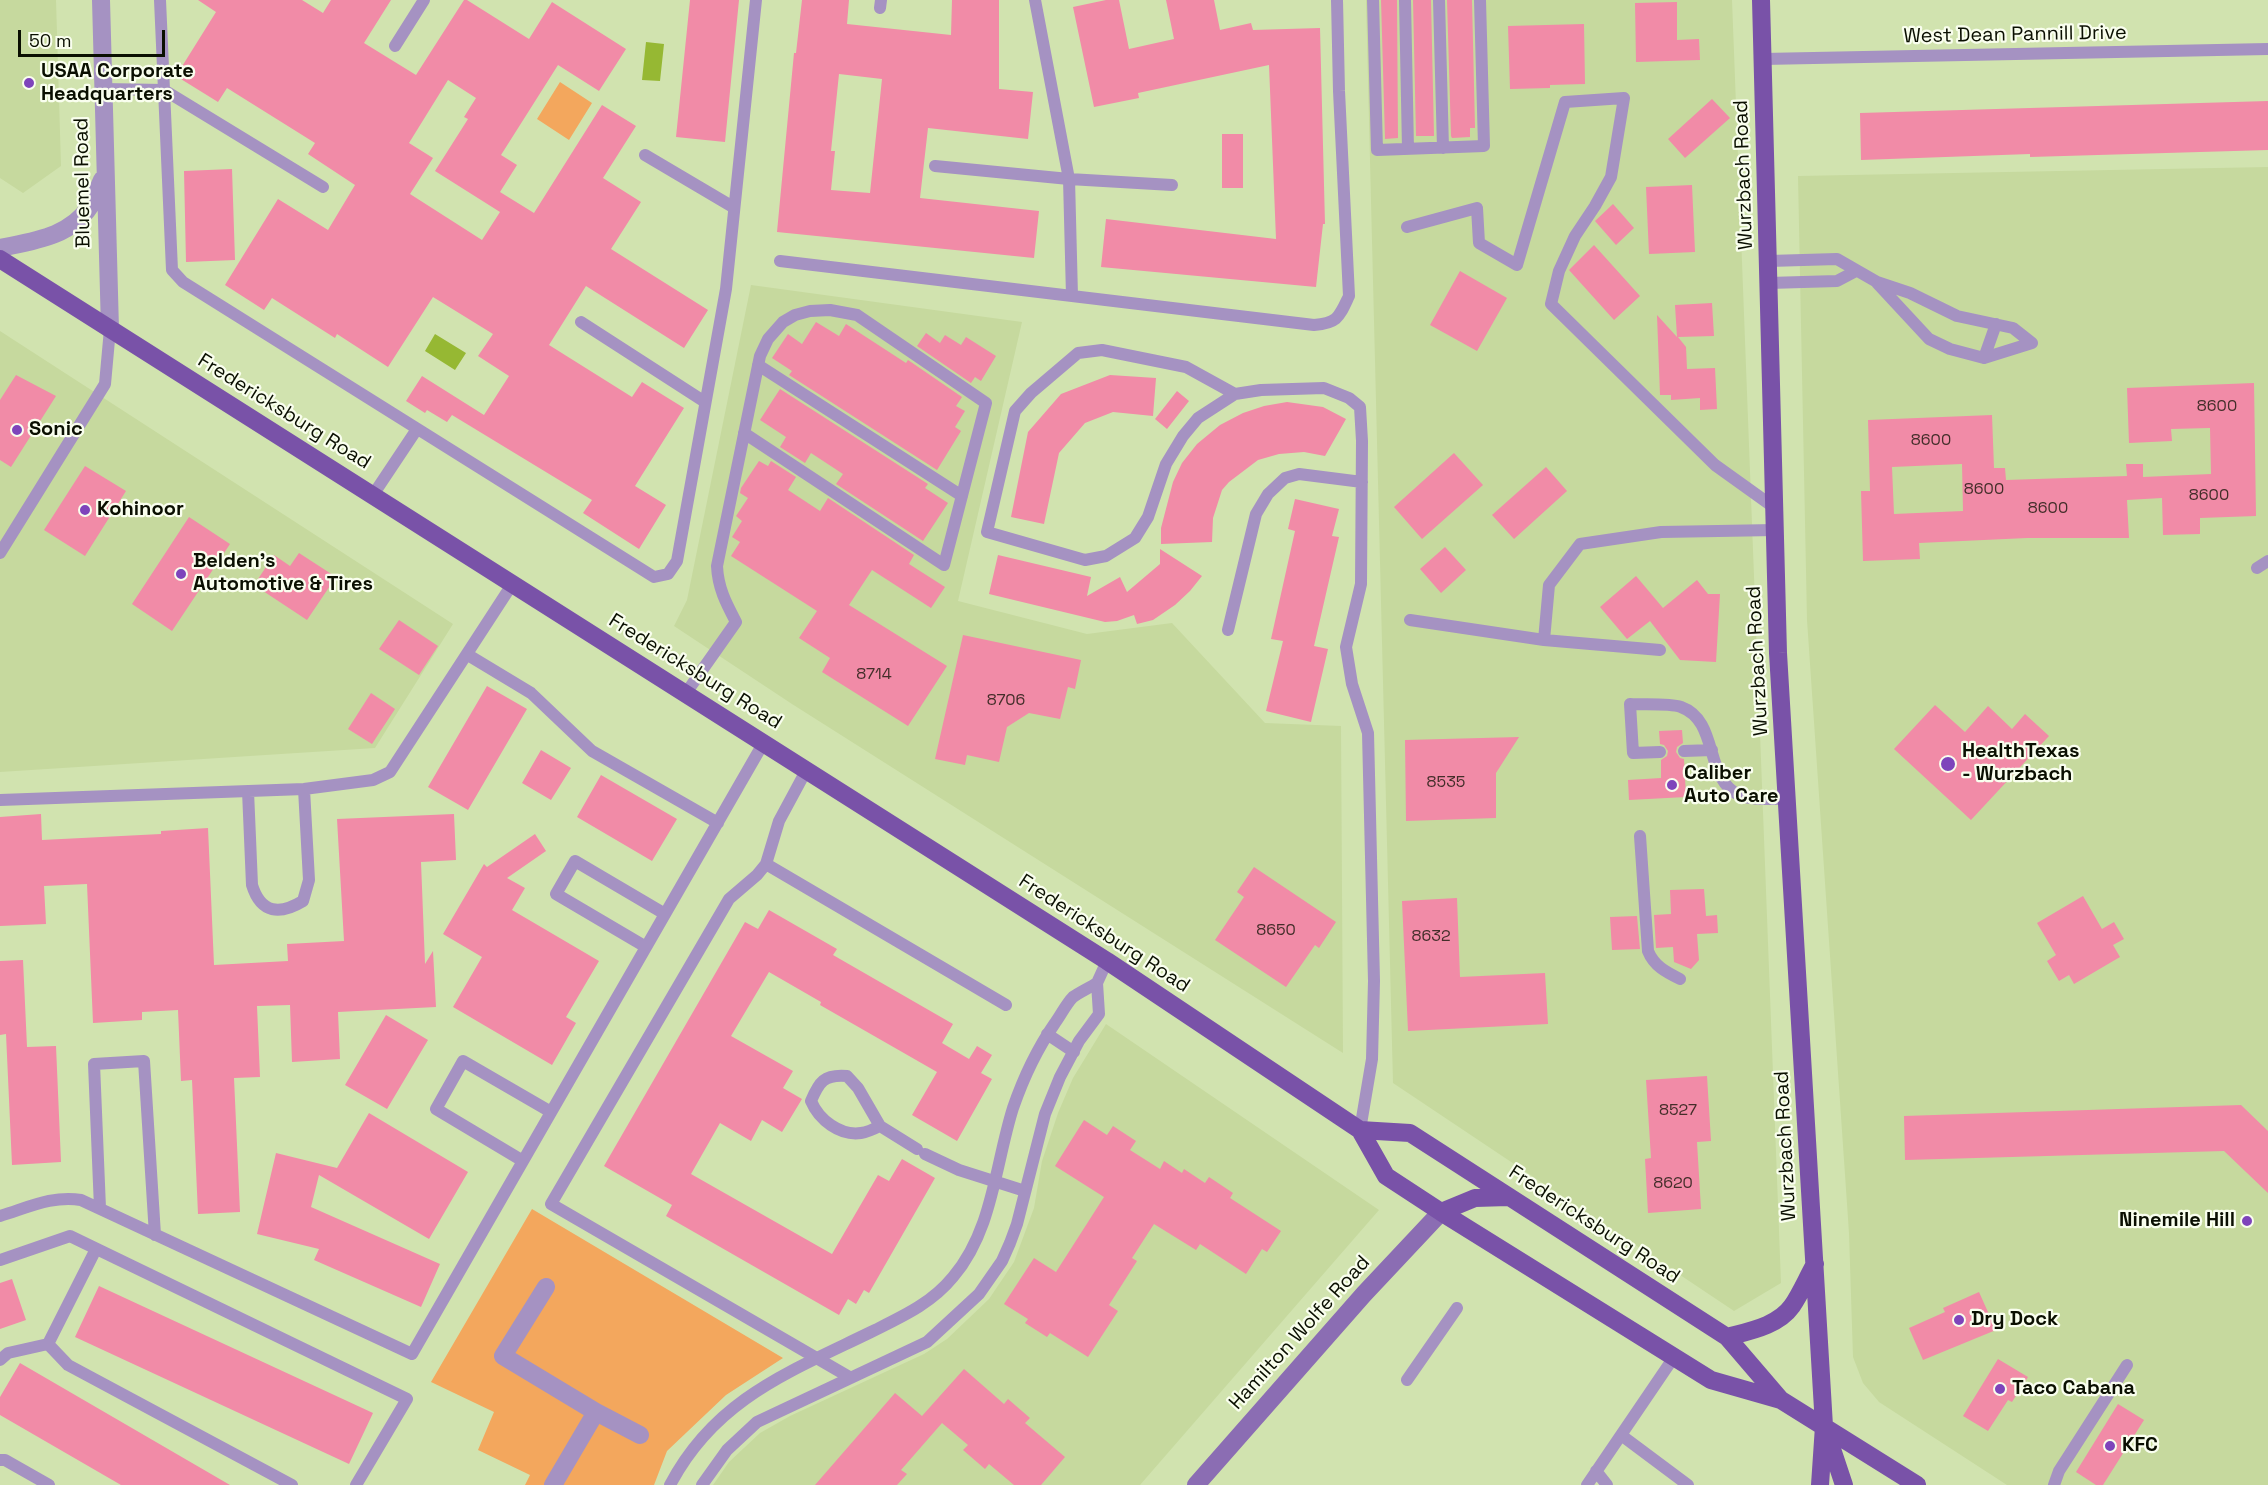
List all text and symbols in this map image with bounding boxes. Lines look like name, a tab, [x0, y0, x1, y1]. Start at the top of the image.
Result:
scale bar	[21, 18, 168, 56]
street label: West Dean Pannill Drive	[1903, 21, 2127, 49]
text: 50 m	[29, 29, 71, 52]
place label: USAA Corporate Headquarters	[41, 60, 194, 107]
marker: USAA Corporate Headquarters	[22, 76, 36, 90]
street label: Wurzbach Road	[1729, 100, 1759, 250]
street label: Bluemel Road	[70, 118, 96, 248]
street label: Fredericksburg Road	[193, 349, 375, 475]
house number: 8600	[2197, 397, 2237, 417]
place label: Sonic	[29, 418, 83, 442]
marker: Sonic	[10, 423, 24, 437]
house number: 8600	[1911, 431, 1951, 451]
house number: 8600	[1964, 480, 2004, 500]
house number: 8600	[2189, 486, 2229, 506]
place label: Kohinoor	[97, 498, 184, 522]
house number: 8600	[2028, 499, 2068, 519]
marker: Kohinoor	[78, 503, 92, 517]
place label: Belden's Automotive & Tires	[193, 550, 373, 597]
marker: Belden's Automotive & Tires	[174, 567, 188, 581]
street label: Wurzbach Road	[1742, 585, 1774, 737]
street label: Fredericksburg Road	[604, 609, 786, 735]
house number: 8714	[856, 665, 892, 685]
house number: 8706	[987, 691, 1025, 711]
place label: HealthTexas - Wurzbach	[1962, 740, 2079, 787]
marker: HealthTexas - Wurzbach	[1939, 755, 1957, 773]
place label: Caliber Auto Care	[1684, 762, 1779, 809]
house number: 8535	[1427, 773, 1465, 793]
marker: Caliber Auto Care	[1665, 778, 1679, 792]
street label: Fredericksburg Road	[1014, 870, 1194, 998]
house number: 8650	[1256, 921, 1296, 941]
house number: 8632	[1411, 927, 1451, 947]
street label: Wurzbach Road	[1770, 1070, 1802, 1222]
house number: 8527	[1659, 1101, 1697, 1121]
street label: Fredericksburg Road	[1504, 1161, 1684, 1289]
house number: 8620	[1653, 1174, 1693, 1194]
place label: Ninemile Hill	[2119, 1209, 2235, 1233]
marker: Ninemile Hill	[2240, 1214, 2254, 1228]
street label: Hamilton Wolfe Road	[1224, 1251, 1376, 1415]
place label: Dry Dock	[1971, 1308, 2058, 1332]
marker: Dry Dock	[1952, 1313, 1966, 1327]
place label: Taco Cabana	[2012, 1377, 2135, 1401]
marker: Taco Cabana	[1993, 1382, 2007, 1396]
place label: KFC	[2122, 1434, 2158, 1458]
marker: KFC	[2103, 1439, 2117, 1453]

